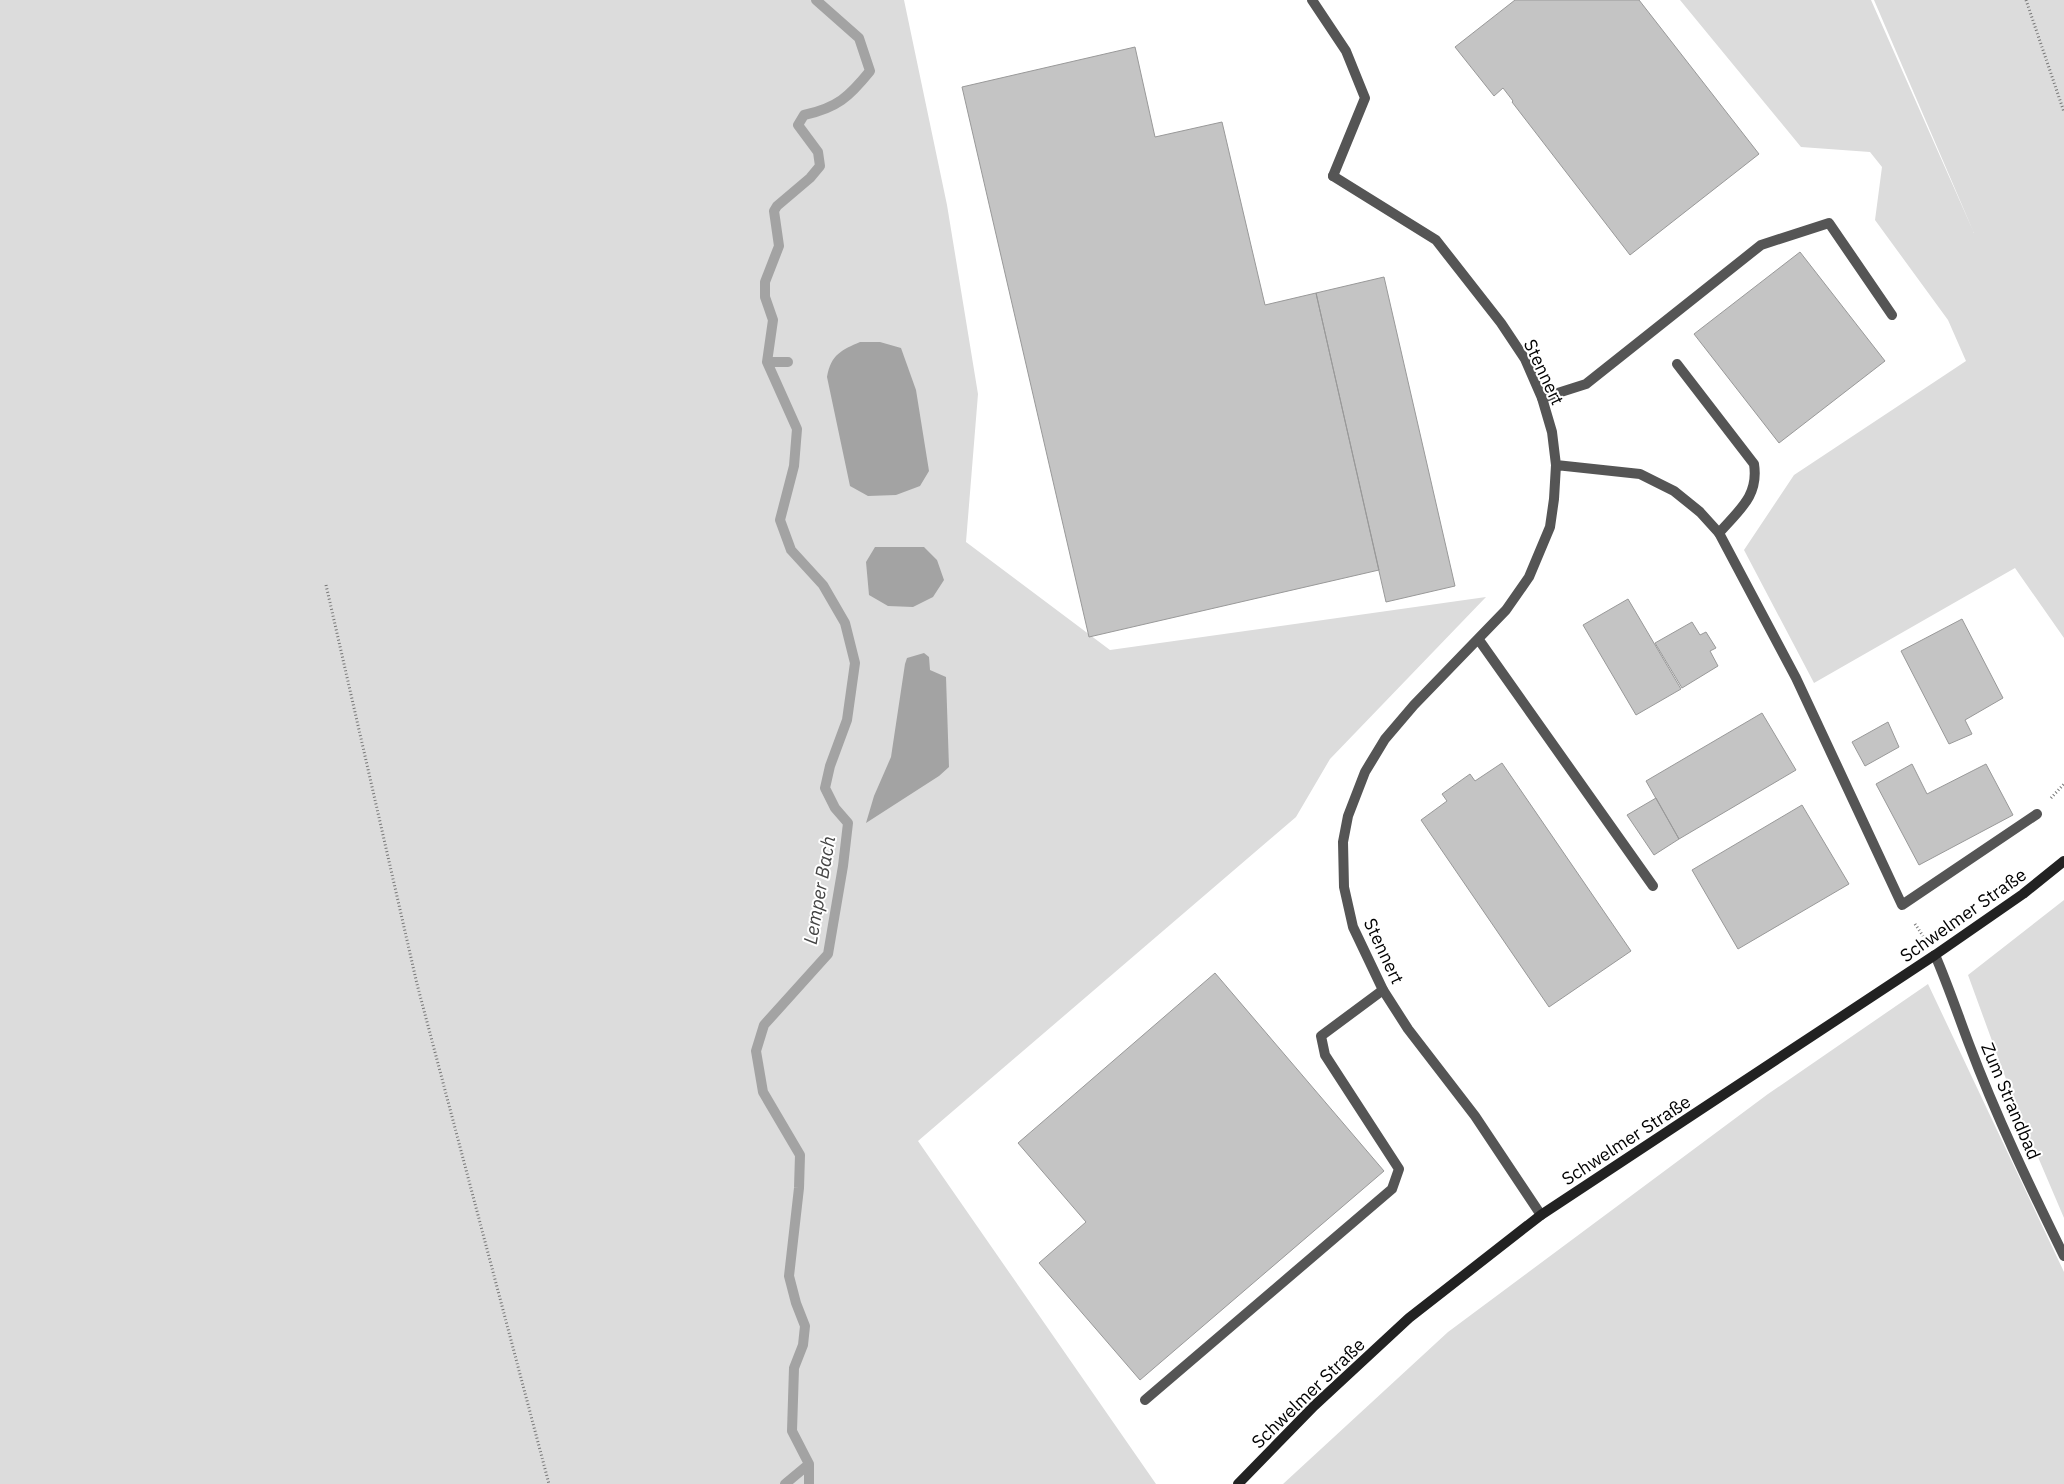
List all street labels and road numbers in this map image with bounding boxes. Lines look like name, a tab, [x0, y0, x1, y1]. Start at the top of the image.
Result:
street label: Stennert	[1519, 335, 1569, 409]
street label: Schwelmer Straße	[1895, 863, 2031, 967]
street label: Stennert	[1359, 914, 1409, 988]
street label: Zum Strandbad	[1976, 1039, 2046, 1163]
street label: Schwelmer Straße	[1557, 1090, 1695, 1190]
street label: Schwelmer Straße	[1246, 1333, 1370, 1453]

